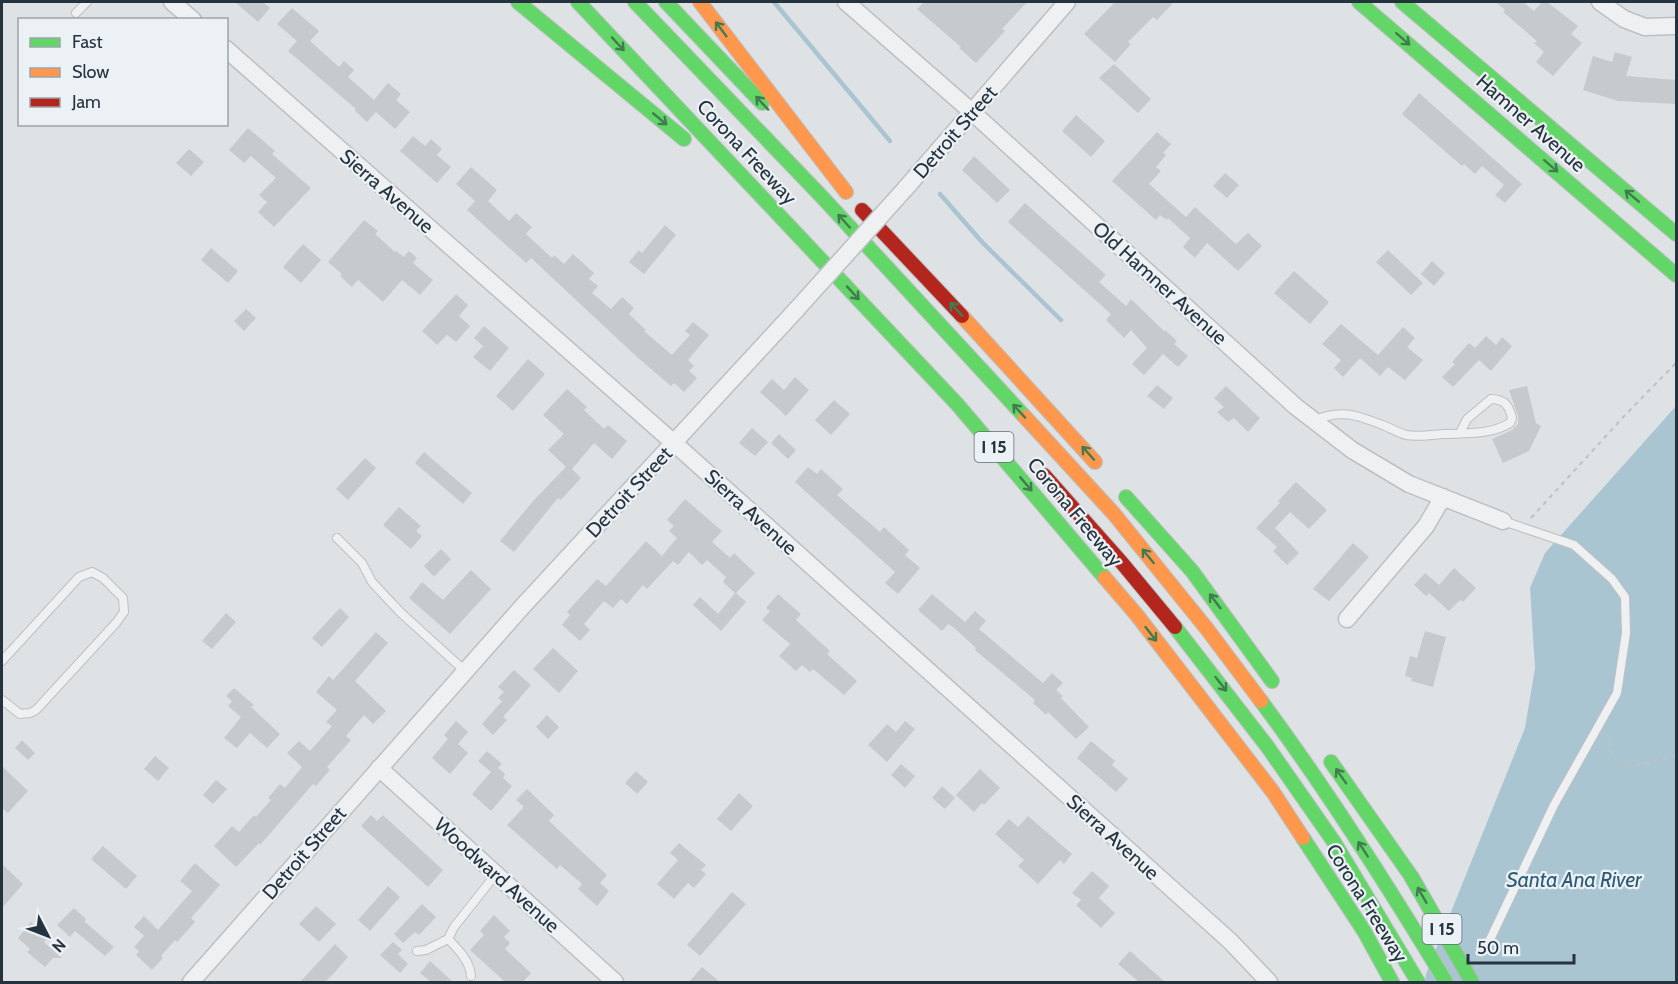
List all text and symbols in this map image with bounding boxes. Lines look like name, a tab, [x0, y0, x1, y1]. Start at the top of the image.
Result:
legend	[18, 18, 228, 126]
one-way arrow	[714, 21, 727, 37]
text: Fast	[72, 31, 103, 53]
one-way arrow	[1395, 32, 1410, 46]
one-way arrow	[611, 36, 625, 51]
text: Slow	[72, 61, 109, 83]
street label: Hamner Avenue	[1472, 69, 1590, 177]
street label: Detroit Street	[908, 80, 1002, 183]
text: Jam	[71, 91, 101, 113]
street label: Corona Freeway	[692, 94, 802, 210]
one-way arrow	[755, 96, 769, 111]
one-way arrow	[652, 112, 667, 126]
street label: Sierra Avenue	[335, 144, 439, 238]
one-way arrow	[1543, 160, 1559, 173]
one-way arrow	[1625, 189, 1640, 203]
one-way arrow	[837, 214, 851, 229]
street label: Old Hamner Avenue	[1088, 216, 1232, 350]
one-way arrow	[846, 285, 860, 300]
one-way arrow	[949, 302, 964, 317]
one-way arrow	[1012, 403, 1026, 418]
road number: I 15	[974, 432, 1014, 462]
street label: Detroit Street	[581, 441, 677, 542]
one-way arrow	[1081, 446, 1095, 461]
street label: Corona Freeway	[1022, 453, 1128, 571]
street label: Sierra Avenue	[700, 464, 802, 560]
one-way arrow	[1019, 476, 1032, 492]
one-way arrow	[1142, 549, 1155, 565]
one-way arrow	[1208, 594, 1221, 610]
one-way arrow	[1145, 625, 1158, 641]
one-way arrow	[1214, 676, 1227, 692]
one-way arrow	[1335, 769, 1347, 785]
street label: Sierra Avenue	[1062, 789, 1164, 885]
street label: Detroit Street	[257, 801, 351, 904]
street label: Woodward Avenue	[429, 812, 565, 938]
street label: Corona Freeway	[1321, 839, 1413, 967]
one-way arrow	[1357, 841, 1369, 858]
water label: Santa Ana River	[1506, 867, 1643, 892]
one-way arrow	[1416, 887, 1428, 904]
north arrow	[18, 906, 78, 966]
road number: I 15	[1422, 914, 1462, 944]
scale bar	[1468, 927, 1574, 965]
text: N	[48, 935, 70, 956]
text: 50 m	[1477, 937, 1519, 959]

